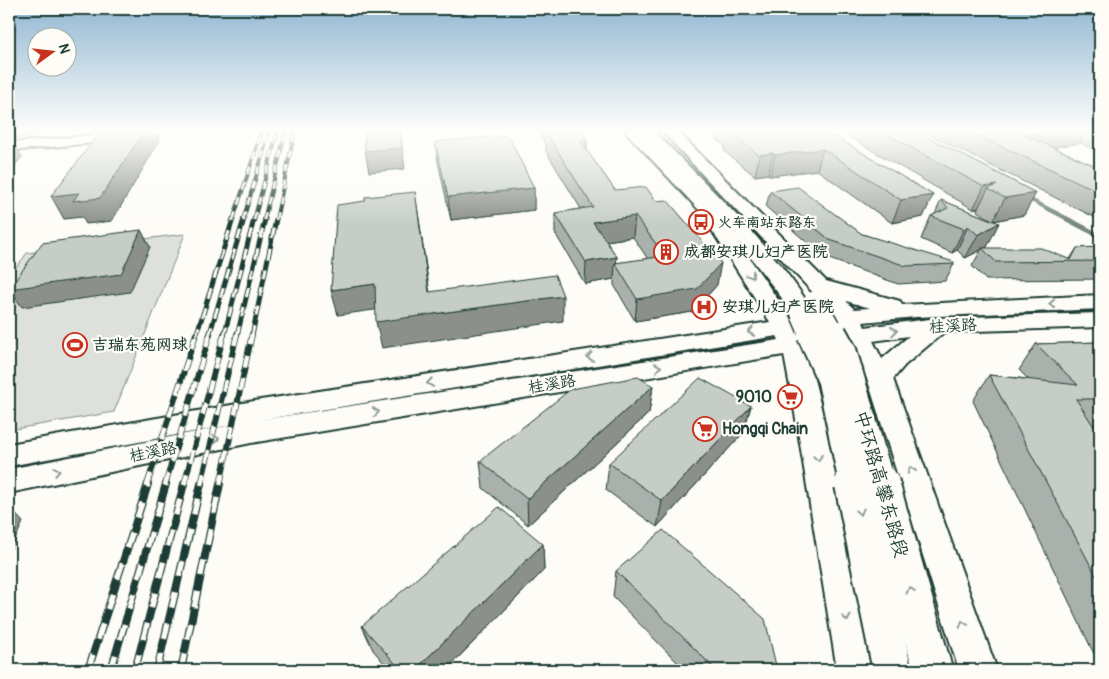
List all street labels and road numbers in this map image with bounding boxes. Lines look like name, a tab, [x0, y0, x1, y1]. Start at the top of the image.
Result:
street label: 桂溪路	[929, 315, 977, 337]
street label: 桂溪路	[527, 370, 577, 398]
street label: 中环路高攀东路段	[849, 408, 913, 560]
street label: 桂溪路	[128, 438, 178, 466]

